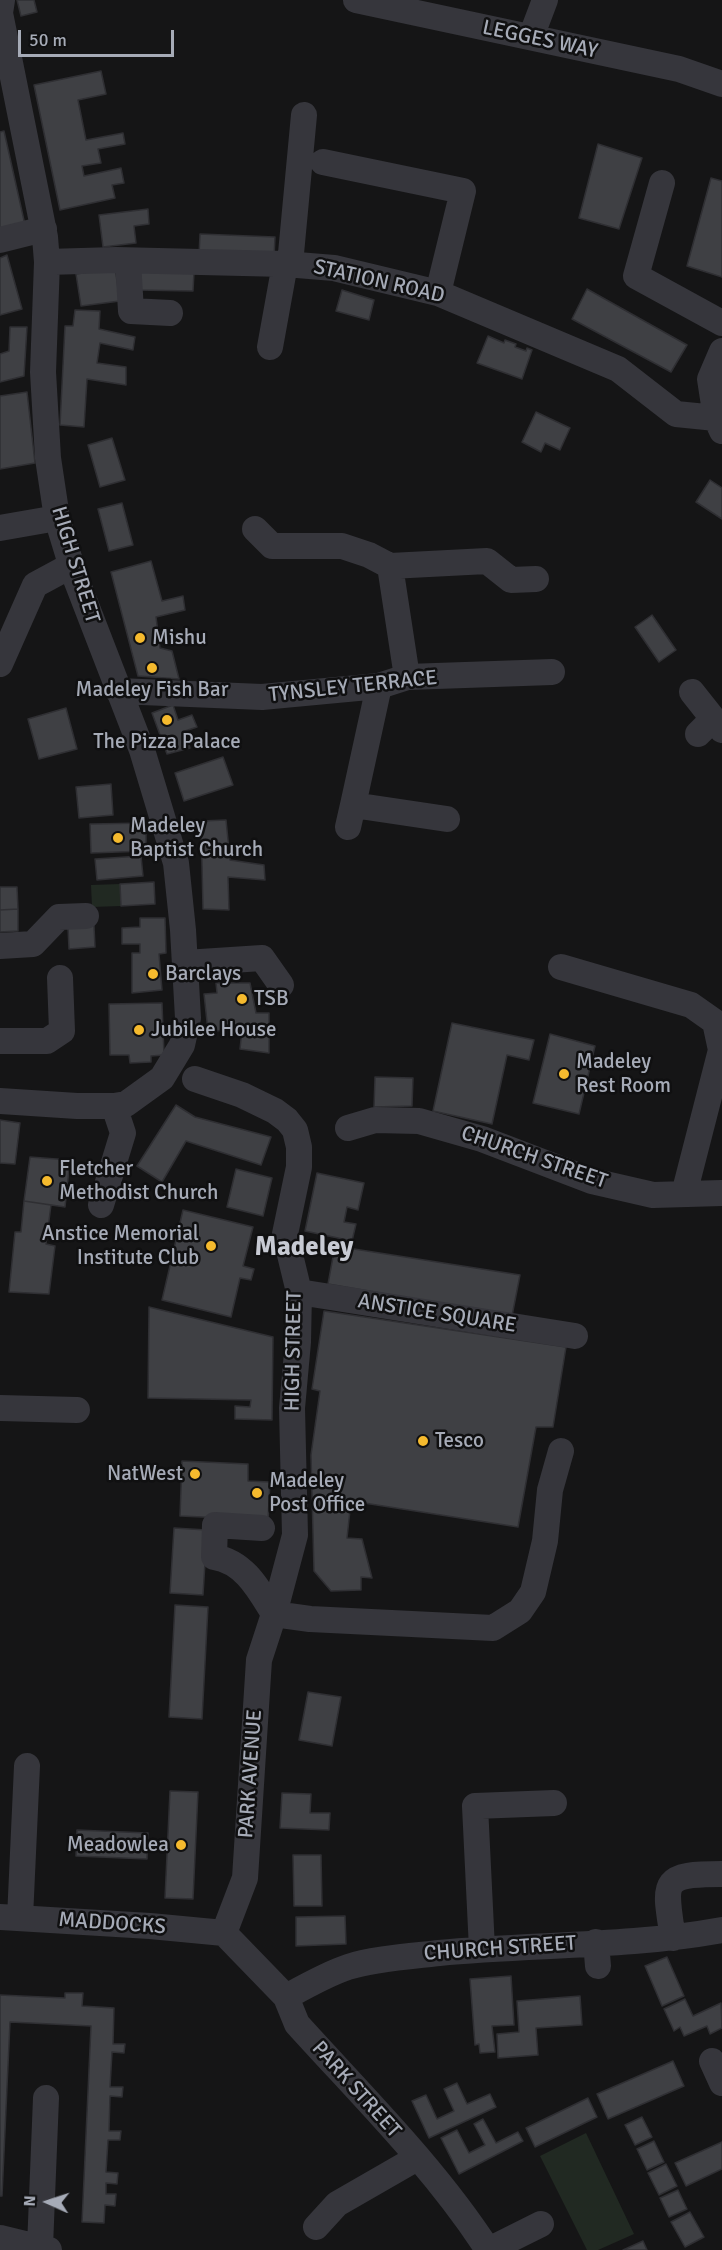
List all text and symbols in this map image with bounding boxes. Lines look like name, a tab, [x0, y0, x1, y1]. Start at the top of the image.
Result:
street label: LEGGES WAY	[480, 15, 600, 65]
scale bar	[21, 18, 177, 56]
text: 50 m	[29, 29, 67, 51]
street label: STATION ROAD	[311, 255, 447, 309]
street label: HIGH STREET	[45, 504, 105, 626]
place label: Mishu	[152, 625, 207, 651]
marker: Mishu	[133, 631, 147, 645]
marker: Madeley Fish Bar	[145, 661, 159, 675]
street label: TYNSLEY TERRACE	[268, 666, 438, 708]
place label: Madeley Fish Bar	[76, 677, 228, 703]
marker: The Pizza Palace	[160, 713, 174, 727]
place label: The Pizza Palace	[93, 729, 241, 755]
place label: Madeley Baptist Church	[130, 813, 263, 863]
marker: Madeley Baptist Church	[111, 831, 125, 845]
place label: Barclays	[165, 961, 241, 987]
marker: Barclays	[146, 967, 160, 981]
place label: TSB	[254, 986, 289, 1012]
marker: TSB	[235, 992, 249, 1006]
place label: Jubilee House	[151, 1017, 277, 1043]
marker: Jubilee House	[132, 1023, 146, 1037]
place label: Madeley Rest Room	[576, 1049, 671, 1099]
marker: Madeley Rest Room	[557, 1067, 571, 1081]
street label: CHURCH STREET	[458, 1121, 610, 1195]
place label: Fletcher Methodist Church	[59, 1156, 218, 1206]
marker: Fletcher Methodist Church	[40, 1174, 54, 1188]
place label: Anstice Memorial Institute Club	[42, 1221, 199, 1271]
district label: Madeley	[255, 1232, 353, 1264]
marker: Anstice Memorial Institute Club	[204, 1239, 218, 1253]
street label: ANSTICE SQUARE	[356, 1289, 518, 1339]
street label: HIGH STREET	[280, 1290, 308, 1412]
place label: Tesco	[435, 1428, 484, 1454]
marker: Tesco	[416, 1434, 430, 1448]
place label: NatWest	[107, 1461, 183, 1487]
marker: NatWest	[188, 1467, 202, 1481]
place label: Madeley Post Office	[269, 1468, 365, 1518]
marker: Madeley Post Office	[250, 1486, 264, 1500]
street label: PARK AVENUE	[234, 1709, 268, 1839]
place label: Meadowlea	[67, 1832, 169, 1858]
marker: Meadowlea	[174, 1838, 188, 1852]
street label: MADDOCKS	[57, 1908, 167, 1940]
street label: CHURCH STREET	[423, 1931, 577, 1967]
street label: PARK STREET	[306, 2036, 406, 2144]
north arrow	[18, 2172, 78, 2232]
text: N	[20, 2195, 40, 2207]

